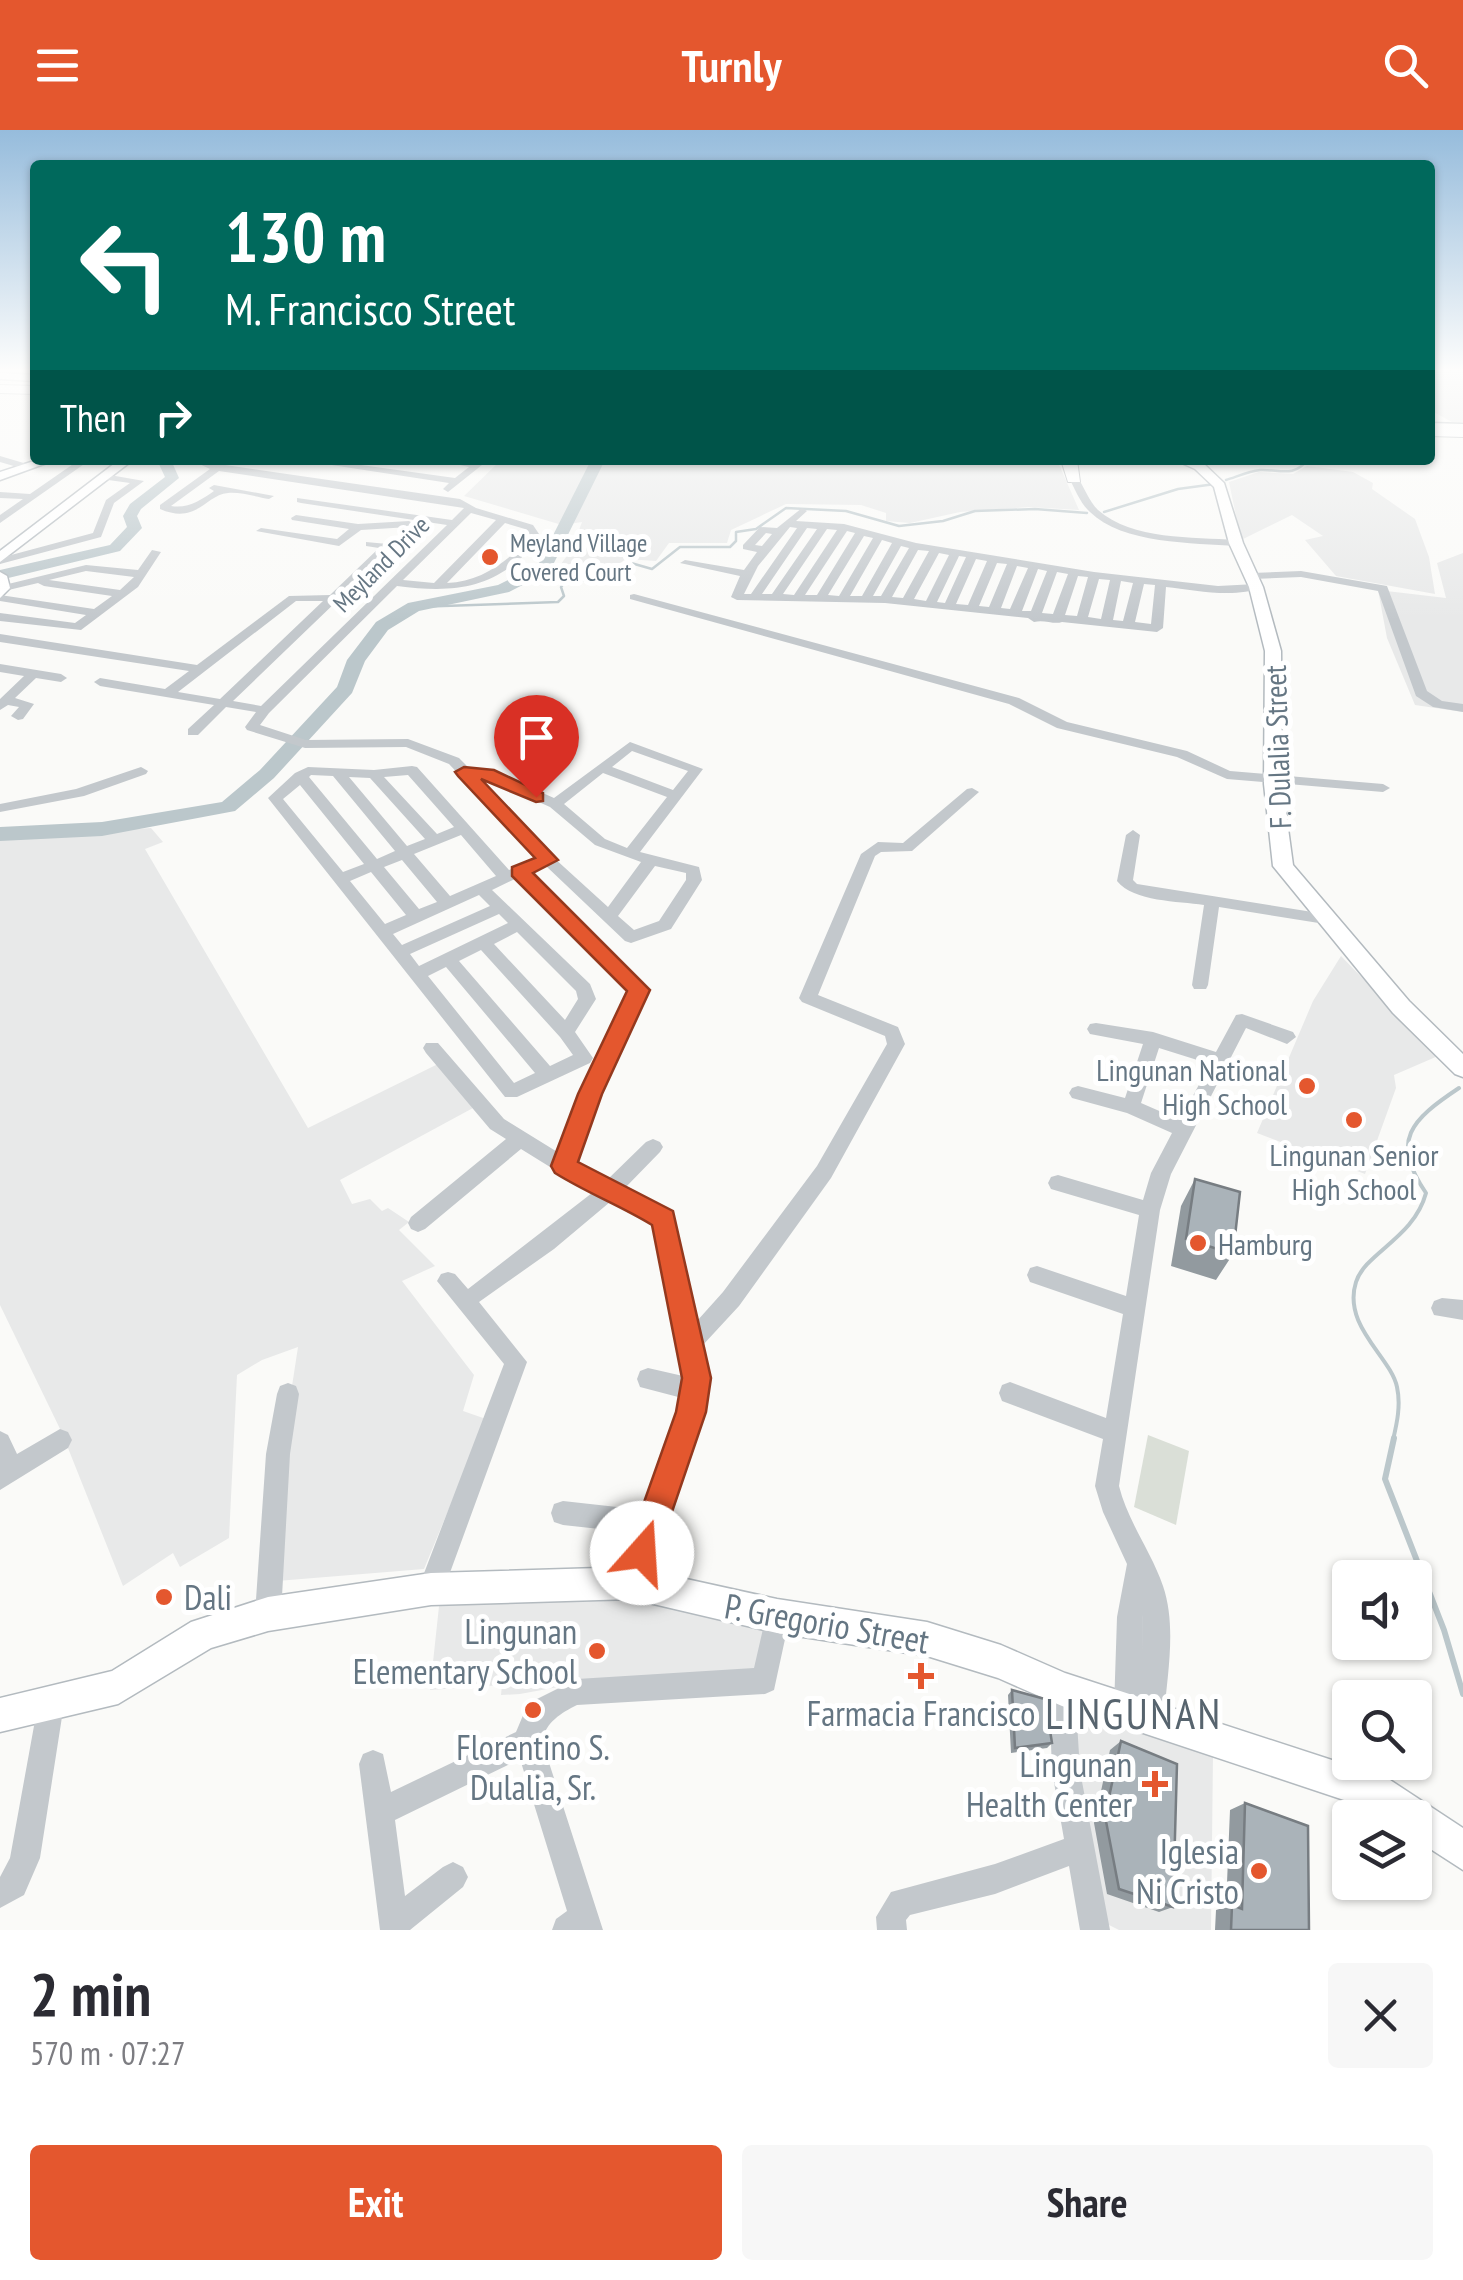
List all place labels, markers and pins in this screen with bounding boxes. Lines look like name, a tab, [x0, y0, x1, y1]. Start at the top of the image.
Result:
place label: Meyland Village Covered Court	[510, 527, 647, 588]
marker: Meyland Village Covered Court	[479, 546, 501, 568]
pin	[494, 695, 579, 798]
place label: Lingunan National High School	[1096, 1050, 1287, 1123]
marker: Lingunan National High School	[1296, 1075, 1318, 1097]
marker: Lingunan Senior High School	[1343, 1109, 1365, 1131]
place label: Lingunan Senior High School	[1270, 1135, 1439, 1208]
place label: Hamburg	[1218, 1224, 1313, 1263]
marker: Hamburg	[1187, 1232, 1209, 1254]
place label: Dali	[184, 1574, 232, 1620]
marker: Dali	[153, 1586, 175, 1608]
place label: Lingunan Elementary School	[353, 1608, 577, 1694]
marker: Lingunan Elementary School	[586, 1640, 608, 1662]
marker: Farmacia Francisco	[910, 1665, 932, 1687]
place label: Farmacia Francisco	[807, 1690, 1035, 1736]
marker: Florentino S. Dulalia, Sr.	[522, 1699, 544, 1721]
place label: Florentino S. Dulalia, Sr.	[456, 1724, 610, 1810]
place label: Lingunan Health Center	[966, 1741, 1132, 1827]
marker: Lingunan Health Center	[1142, 1771, 1168, 1797]
place label: Iglesia Ni Cristo	[1136, 1828, 1239, 1914]
marker: Iglesia Ni Cristo	[1248, 1860, 1270, 1882]

